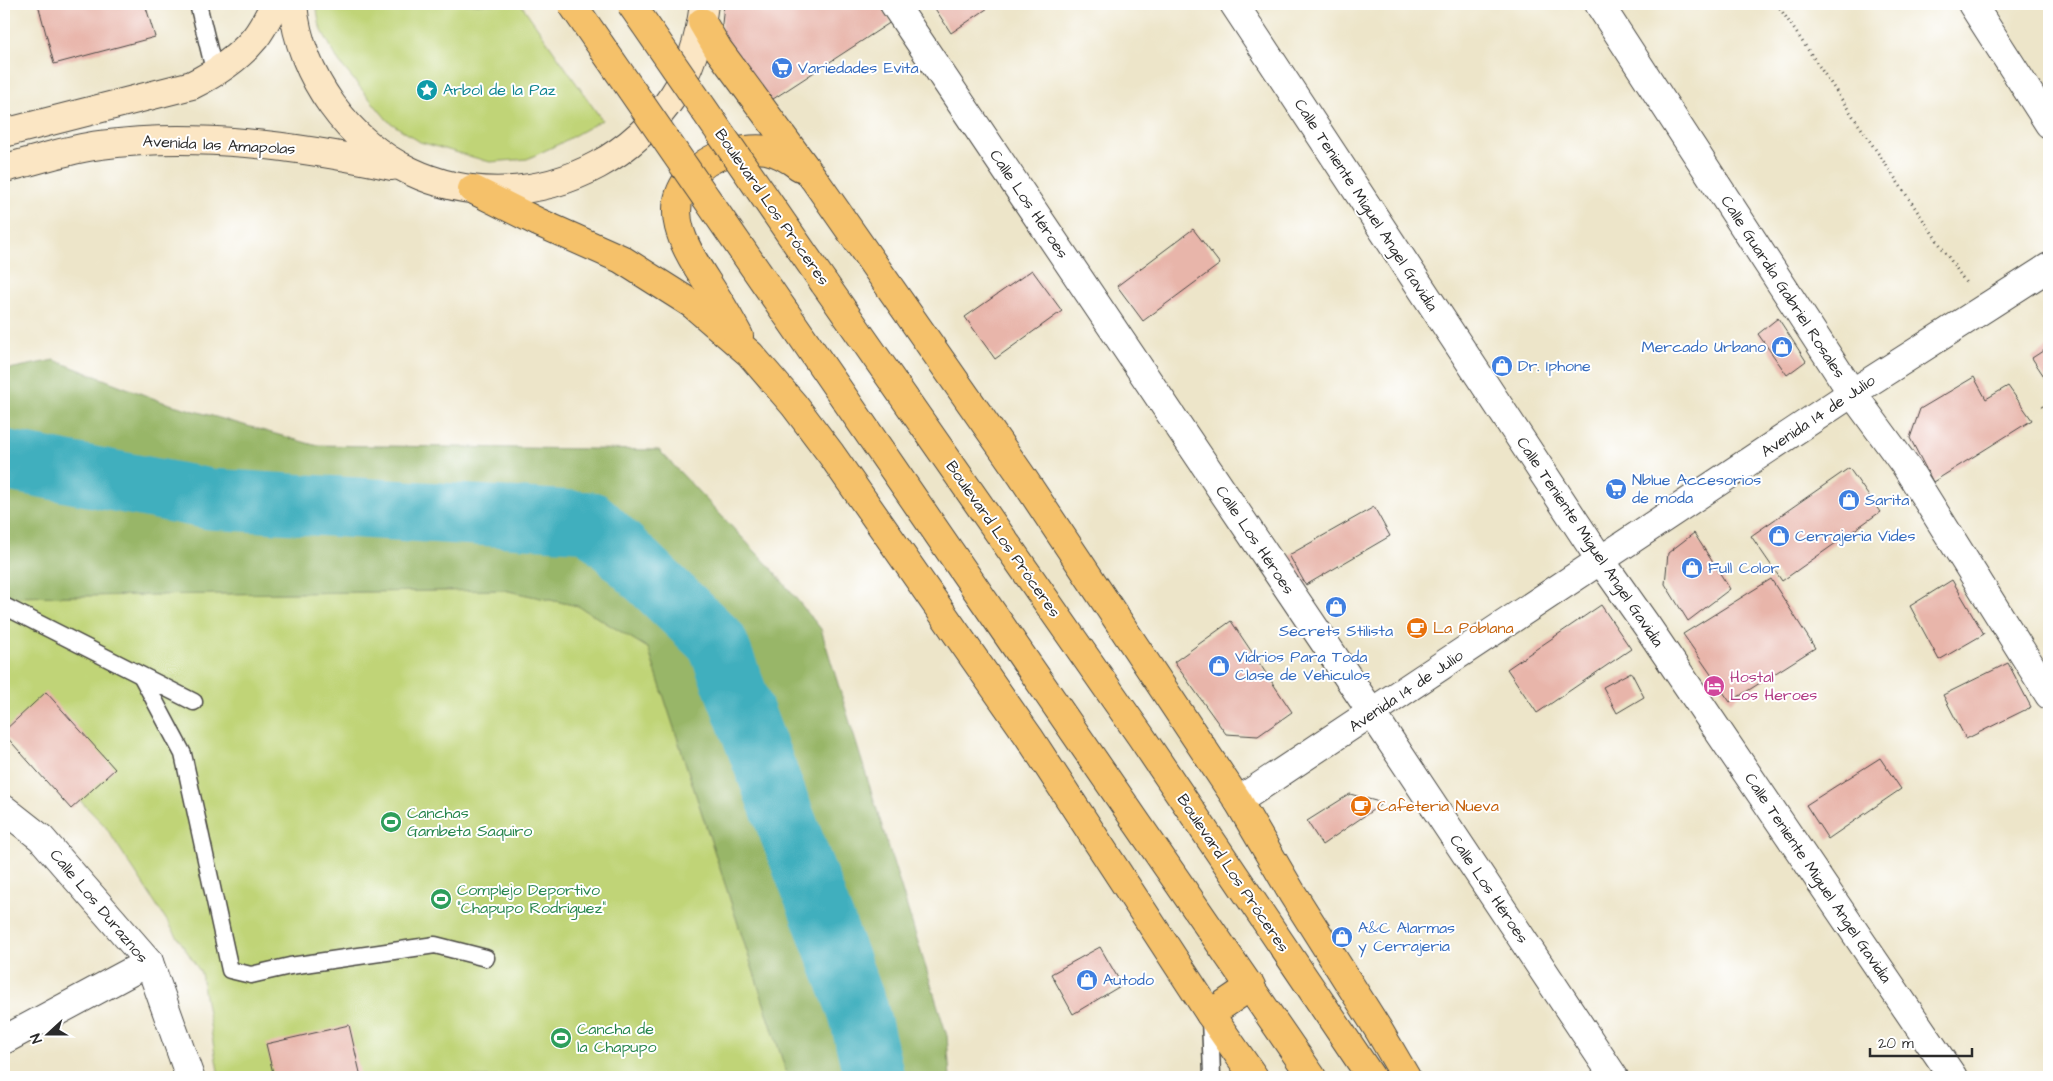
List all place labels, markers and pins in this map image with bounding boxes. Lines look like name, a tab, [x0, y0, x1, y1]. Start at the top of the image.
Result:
supermarket icon: Variedades Evita	[770, 56, 794, 80]
place label: Variedades Evita	[798, 57, 919, 79]
place icon: Arbol de la Paz	[415, 78, 439, 102]
place label: Arbol de la Paz	[443, 79, 556, 101]
shop icon: Mercado Urbano	[1770, 335, 1794, 359]
place label: Mercado Urbano	[1641, 336, 1766, 358]
shop icon: Dr. Iphone	[1490, 354, 1514, 378]
place label: Dr. Iphone	[1518, 355, 1591, 377]
place label: Nblue Accesorios de moda	[1632, 469, 1761, 509]
supermarket icon: Nblue Accesorios de moda	[1604, 477, 1628, 501]
shop icon: Sarita	[1837, 488, 1861, 512]
place label: Sarita	[1865, 489, 1909, 511]
shop icon: Cerrajeria Vides	[1767, 524, 1791, 548]
place label: Cerrajeria Vides	[1795, 525, 1915, 547]
shop icon: Full Color	[1680, 556, 1704, 580]
place label: Full Color	[1708, 557, 1779, 579]
shop icon: Secrets Stilista	[1324, 595, 1348, 619]
cafe icon: La Poblana	[1405, 616, 1429, 640]
place label: La Poblana	[1433, 617, 1514, 639]
place label: Secrets Stilista	[1279, 620, 1393, 642]
place label: Vidrios Para Toda Clase de Vehiculos	[1235, 646, 1370, 686]
shop icon: Vidrios Para Toda Clase de Vehiculos	[1207, 654, 1231, 678]
place label: Hostal Los Heroes	[1730, 666, 1817, 706]
hotel icon: Hostal Los Heroes	[1702, 674, 1726, 698]
cafe icon: Cafeteria Nueva	[1349, 794, 1373, 818]
place label: Cafeteria Nueva	[1377, 795, 1499, 817]
place label: Canchas Gambeta Saquiro	[407, 802, 532, 842]
sports icon: Canchas Gambeta Saquiro	[379, 810, 403, 834]
place label: Complejo Deportivo "Chapupo Rodríguez"	[457, 879, 606, 920]
sports icon: Complejo Deportivo "Chapupo Rodríguez"	[429, 887, 453, 911]
place label: A&C Alarmas y Cerrajeria	[1358, 917, 1455, 958]
shop icon: A&C Alarmas y Cerrajeria	[1330, 925, 1354, 949]
shop icon: Autodo	[1075, 968, 1099, 992]
place label: Autodo	[1103, 969, 1154, 991]
place label: Cancha de la Chapupo	[577, 1018, 656, 1058]
sports icon: Cancha de la Chapupo	[549, 1026, 573, 1050]

